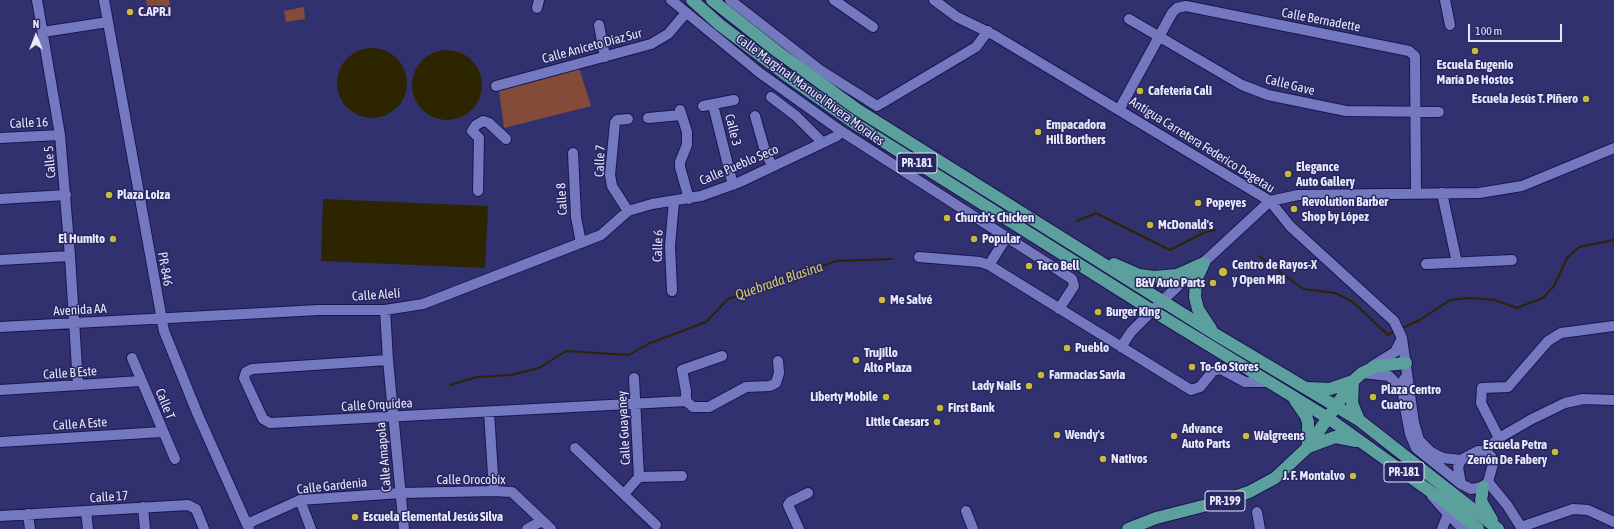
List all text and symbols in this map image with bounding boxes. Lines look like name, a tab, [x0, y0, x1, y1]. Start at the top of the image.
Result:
place label: C.APR.I	[138, 4, 171, 20]
street label: Calle Bernadette	[1280, 5, 1362, 35]
marker: C.APR.I	[125, 7, 135, 17]
north arrow	[16, 16, 56, 56]
scale bar	[1470, 16, 1564, 42]
text: N	[33, 18, 39, 30]
text: 100 m	[1475, 24, 1502, 38]
street label: Calle Aniceto Díaz Sur	[540, 25, 644, 67]
street label: Calle Marginal Manuel Rivera Morales	[733, 31, 887, 149]
marker: Escuela Eugenio María De Hostos	[1470, 46, 1480, 56]
place label: Escuela Eugenio María De Hostos	[1437, 57, 1513, 88]
street label: Calle Gave	[1264, 71, 1316, 99]
place label: Cafetería Cali	[1148, 83, 1212, 99]
marker: Cafetería Cali	[1135, 86, 1145, 96]
place label: Escuela Jesús T. Piñero	[1472, 91, 1578, 107]
street label: Antigua Carretera Federico Degetau	[1126, 94, 1278, 196]
marker: Escuela Jesús T. Piñero	[1581, 94, 1591, 104]
street label: Calle 3	[722, 112, 744, 148]
street label: Calle 16	[9, 114, 49, 132]
place label: Empacadora Hill Borthers	[1046, 117, 1106, 148]
marker: Empacadora Hill Borthers	[1033, 127, 1043, 137]
street label: Calle Pueblo Seco	[697, 141, 781, 189]
street label: Calle 5	[41, 145, 59, 179]
street label: Calle 7	[592, 145, 608, 177]
road number: PR-181	[897, 153, 937, 173]
place label: Elegance Auto Gallery	[1296, 159, 1355, 190]
marker: Elegance Auto Gallery	[1283, 169, 1293, 179]
street label: Calle 8	[553, 182, 571, 216]
place label: Plaza Loiza	[117, 187, 170, 203]
marker: Plaza Loiza	[104, 190, 114, 200]
place label: Revolution Barber Shop by López	[1302, 194, 1388, 225]
place label: Popeyes	[1206, 195, 1246, 211]
marker: Popeyes	[1193, 198, 1203, 208]
marker: Revolution Barber Shop by López	[1289, 204, 1299, 214]
place label: Church's Chicken	[955, 210, 1034, 226]
marker: Church's Chicken	[942, 213, 952, 223]
place label: McDonald's	[1158, 217, 1213, 233]
marker: McDonald's	[1145, 220, 1155, 230]
street label: Calle 6	[650, 230, 666, 262]
place label: El Humito	[58, 231, 105, 247]
place label: Popular	[982, 231, 1020, 247]
marker: El Humito	[108, 234, 118, 244]
marker: Popular	[969, 234, 979, 244]
street label: PR-846	[154, 251, 176, 287]
place label: Centro de Rayos-X y Open MRI	[1232, 257, 1317, 288]
water label: Quebrada Blasina	[733, 258, 825, 304]
place label: Taco Bell	[1037, 258, 1079, 274]
marker: Taco Bell	[1024, 261, 1034, 271]
marker: Centro de Rayos-X y Open MRI	[1217, 266, 1229, 278]
place label: B&V Auto Parts	[1136, 275, 1205, 291]
marker: B&V Auto Parts	[1208, 278, 1218, 288]
street label: Calle Alelí	[351, 286, 401, 304]
place label: Me Salvé	[890, 292, 932, 308]
marker: Me Salvé	[877, 295, 887, 305]
street label: Avenida AA	[53, 301, 107, 319]
place label: Burger King	[1106, 304, 1160, 320]
marker: Burger King	[1093, 307, 1103, 317]
place label: Pueblo	[1075, 340, 1109, 356]
marker: Pueblo	[1062, 343, 1072, 353]
place label: Trujillo Alto Plaza	[864, 345, 912, 376]
marker: Trujillo Alto Plaza	[851, 355, 861, 365]
place label: To-Go Stores	[1200, 359, 1259, 375]
marker: To-Go Stores	[1187, 362, 1197, 372]
street label: Calle B Este	[43, 363, 97, 383]
place label: Farmacias Savia	[1049, 367, 1125, 383]
marker: Farmacias Savia	[1036, 370, 1046, 380]
place label: Lady Nails	[972, 378, 1021, 394]
marker: Lady Nails	[1024, 381, 1034, 391]
place label: Plaza Centro Cuatro	[1381, 382, 1441, 413]
street label: Calle T	[152, 386, 178, 422]
place label: Liberty Mobile	[810, 389, 878, 405]
street label: Calle Guayaney	[614, 391, 634, 465]
marker: Liberty Mobile	[881, 392, 891, 402]
marker: Plaza Centro Cuatro	[1368, 392, 1378, 402]
street label: Calle Orquídea	[341, 395, 413, 415]
place label: First Bank	[948, 400, 994, 416]
marker: First Bank	[935, 403, 945, 413]
street label: Calle A Este	[52, 414, 108, 434]
place label: Little Caesars	[866, 414, 929, 430]
marker: Little Caesars	[932, 417, 942, 427]
place label: Advance Auto Parts	[1182, 421, 1230, 452]
street label: Calle Amapola	[373, 422, 395, 492]
place label: Wendy's	[1065, 427, 1104, 443]
place label: Walgreens	[1254, 428, 1304, 444]
marker: Wendy's	[1052, 430, 1062, 440]
marker: Advance Auto Parts	[1169, 431, 1179, 441]
marker: Walgreens	[1241, 431, 1251, 441]
place label: Escuela Petra Zenón De Fabery	[1468, 437, 1547, 468]
marker: Escuela Petra Zenón De Fabery	[1550, 447, 1560, 457]
place label: Nativos	[1111, 451, 1147, 467]
marker: Nativos	[1098, 454, 1108, 464]
road number: PR-181	[1384, 462, 1424, 482]
place label: J. F. Montalvo	[1283, 468, 1345, 484]
marker: J. F. Montalvo	[1348, 471, 1358, 481]
street label: Calle Orocobix	[436, 472, 506, 488]
street label: Calle Gardenia	[296, 475, 368, 497]
street label: Calle 17	[89, 488, 129, 506]
road number: PR-199	[1205, 491, 1245, 511]
place label: Escuela Elemental Jesús Silva	[363, 509, 503, 525]
marker: Escuela Elemental Jesús Silva	[350, 512, 360, 522]

